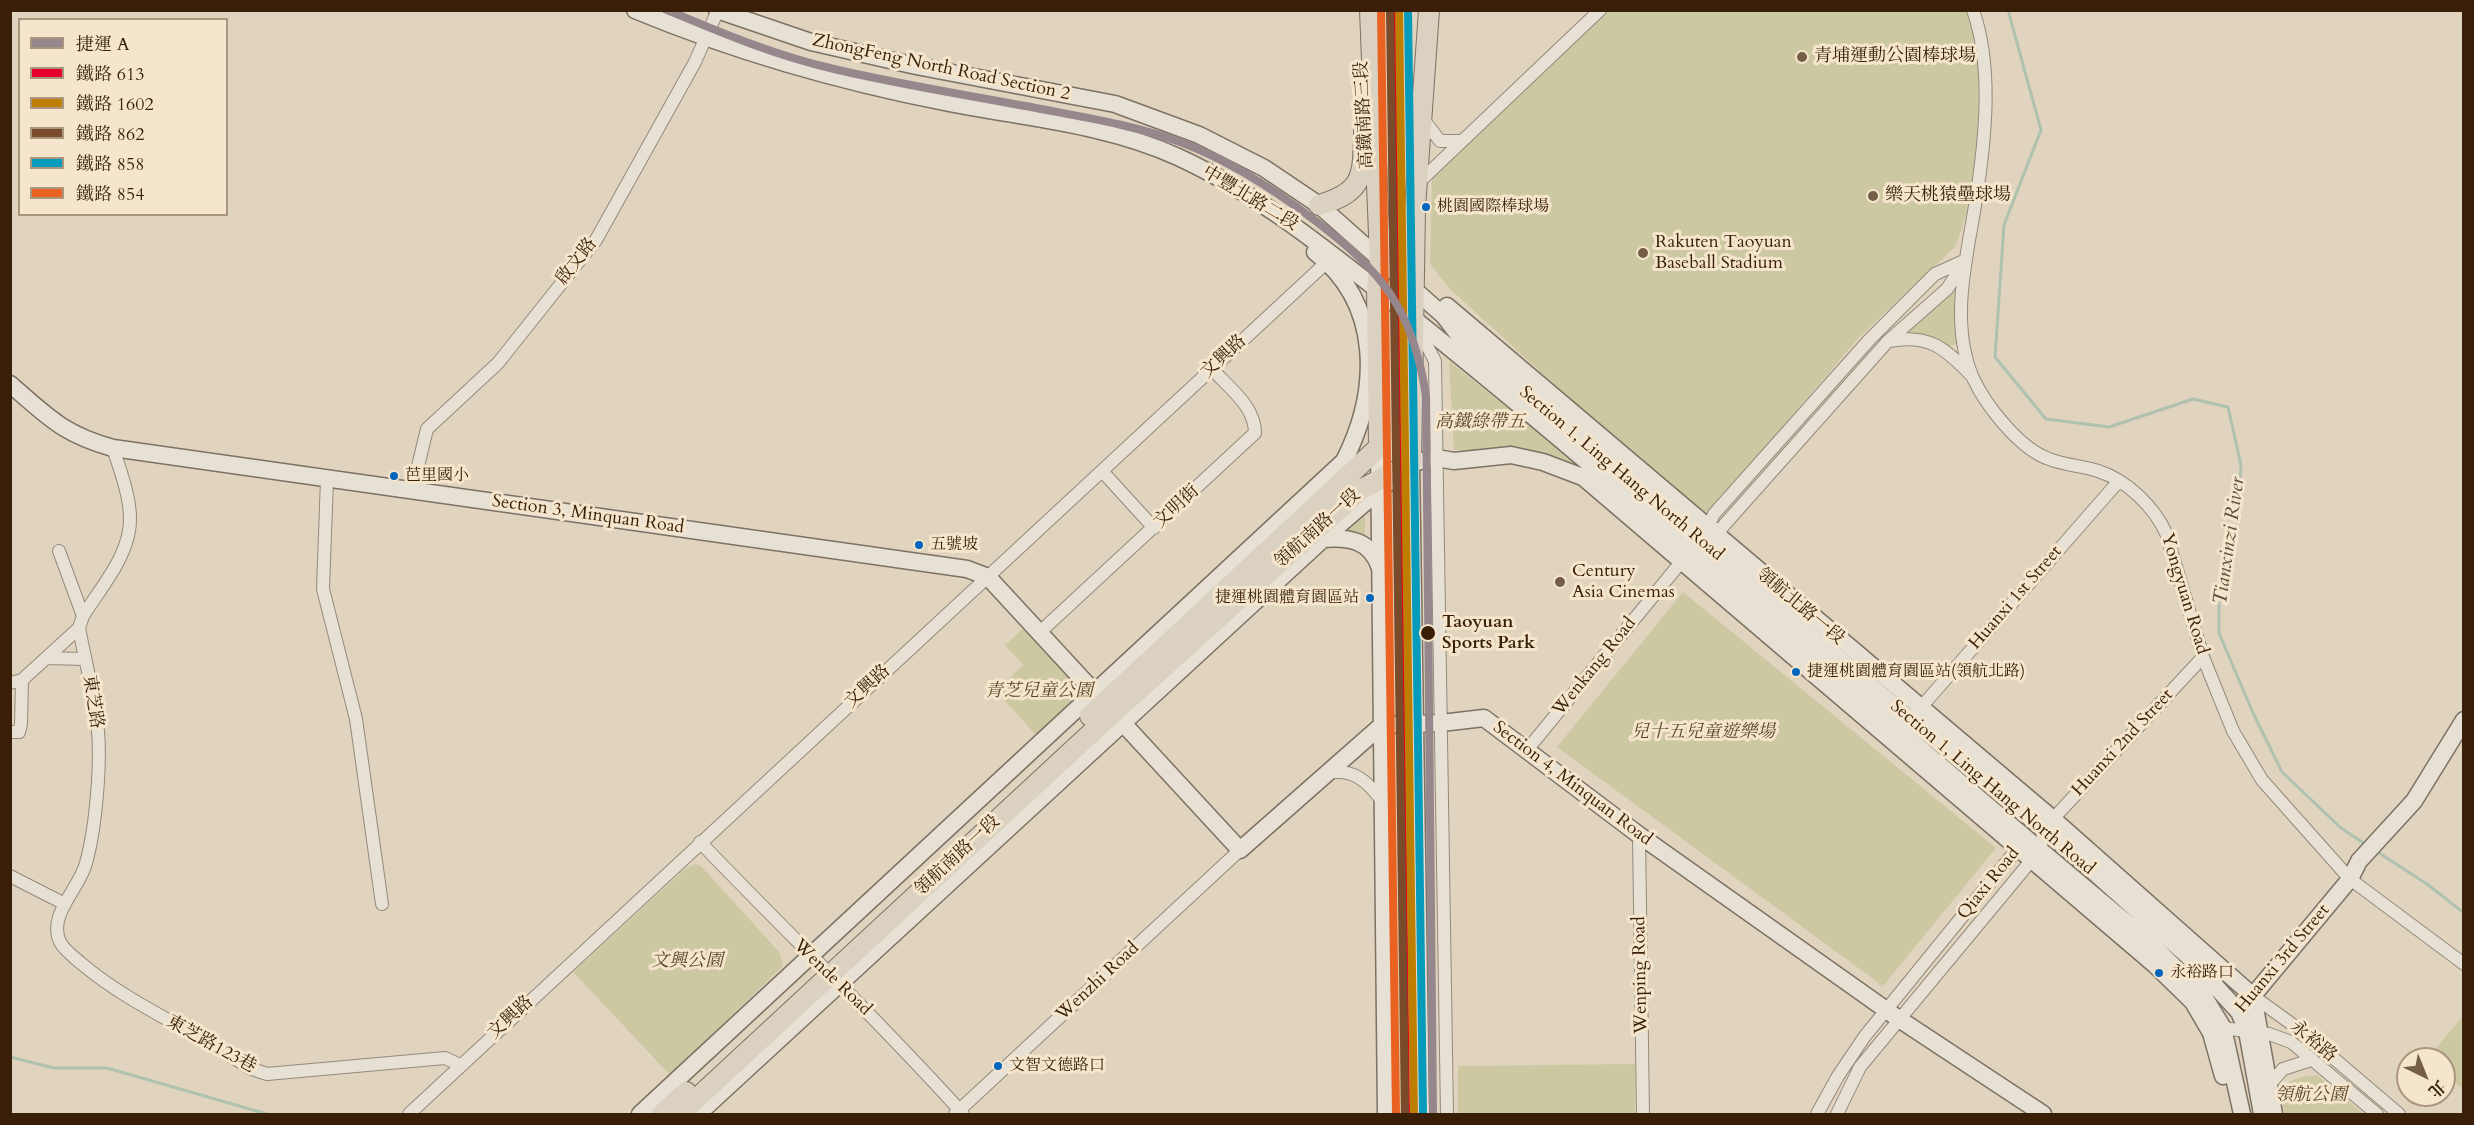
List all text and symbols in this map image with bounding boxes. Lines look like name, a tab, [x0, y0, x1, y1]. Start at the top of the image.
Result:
legend	[18, 18, 228, 216]
street label: ZhongFeng North Road Section 2	[810, 30, 1072, 106]
text: 捷運 A	[76, 32, 130, 57]
place label: 青埔運動公園棒球場	[1814, 46, 1976, 68]
marker: 青埔運動公園棒球場	[1795, 50, 1809, 64]
street label: 高鐵南路三段	[1351, 61, 1379, 169]
text: 鐵路 613	[76, 62, 145, 87]
text: 鐵路 1602	[76, 92, 154, 117]
text: 鐵路 862	[76, 122, 145, 147]
text: 鐵路 858	[76, 152, 145, 177]
street label: 中豐北路二段	[1198, 162, 1302, 236]
text: 鐵路 854	[76, 182, 145, 207]
place label: 樂天桃猿壘球場	[1885, 185, 2011, 207]
marker: 樂天桃猿壘球場	[1866, 189, 1880, 203]
place label: 桃園國際棒球場	[1437, 197, 1549, 217]
marker: 桃園國際棒球場	[1420, 201, 1432, 213]
place label: Rakuten Taoyuan Baseball Stadium	[1655, 232, 1792, 274]
street label: 啟文路	[552, 234, 602, 290]
marker: Rakuten Taoyuan Baseball Stadium	[1636, 246, 1650, 260]
street label: 文興路	[1197, 331, 1251, 383]
street label: Section 1, Ling Hang North Road	[1514, 382, 1728, 566]
park label: 高鐵綠帶五	[1435, 412, 1525, 434]
place label: 芭里國小	[405, 466, 469, 486]
marker: 芭里國小	[388, 470, 400, 482]
water label: Tianxinzi River	[2209, 476, 2251, 606]
street label: 文明街	[1150, 481, 1204, 533]
street label: 領航南路一段	[1271, 485, 1365, 573]
street label: Section 3, Minquan Road	[491, 491, 685, 539]
street label: Yongyuan Road	[2155, 531, 2213, 657]
place label: 五號坡	[930, 535, 978, 555]
marker: 五號坡	[913, 539, 925, 551]
street label: Huanxi 1st Street	[1965, 542, 2067, 654]
place label: Century Asia Cinemas	[1572, 561, 1675, 604]
street label: 領航北路一段	[1752, 564, 1848, 650]
marker: Century Asia Cinemas	[1553, 575, 1567, 589]
place label: 捷運桃園體育園區站	[1215, 588, 1359, 608]
marker: 捷運桃園體育園區站	[1364, 592, 1376, 604]
place label: Taoyuan Sports Park	[1442, 612, 1535, 654]
street label: Wenkang Road	[1549, 613, 1641, 721]
marker: Taoyuan Sports Park	[1419, 624, 1437, 642]
street label: 文興路	[841, 661, 895, 713]
place label: 捷運桃園體育園區站(領航北路)	[1807, 662, 2025, 682]
marker: 捷運桃園體育園區站(領航北路)	[1790, 666, 1802, 678]
street label: 東芝路	[77, 674, 107, 730]
park label: 青芝兒童公園	[985, 681, 1093, 703]
street label: Huanxi 2nd Street	[2068, 685, 2178, 801]
street label: Section 1, Ling Hang North Road	[1885, 696, 2099, 880]
street label: Section 4, Minquan Road	[1488, 717, 1656, 851]
park label: 兒十五兒童遊樂場	[1631, 722, 1775, 744]
street label: 領航南路一段	[911, 811, 1005, 901]
street label: Qiaxi Road	[1953, 843, 2025, 925]
street label: Huanxi 3rd Street	[2231, 900, 2335, 1018]
street label: Wenping Road	[1629, 916, 1653, 1034]
street label: Wende Road	[788, 935, 876, 1021]
street label: Wenzhi Road	[1052, 938, 1144, 1026]
park label: 文興公園	[651, 951, 723, 973]
place label: 永裕路口	[2170, 963, 2234, 983]
marker: 永裕路口	[2153, 967, 2165, 979]
street label: 文興路	[484, 992, 538, 1044]
street label: 東芝路123巷	[162, 1011, 260, 1079]
street label: 永裕路	[2285, 1017, 2341, 1067]
north arrow	[2396, 1047, 2456, 1107]
place label: 文智文德路口	[1009, 1056, 1105, 1076]
marker: 文智文德路口	[992, 1060, 1004, 1072]
text: 北	[2424, 1075, 2450, 1102]
park label: 領航公園	[2275, 1085, 2347, 1107]

